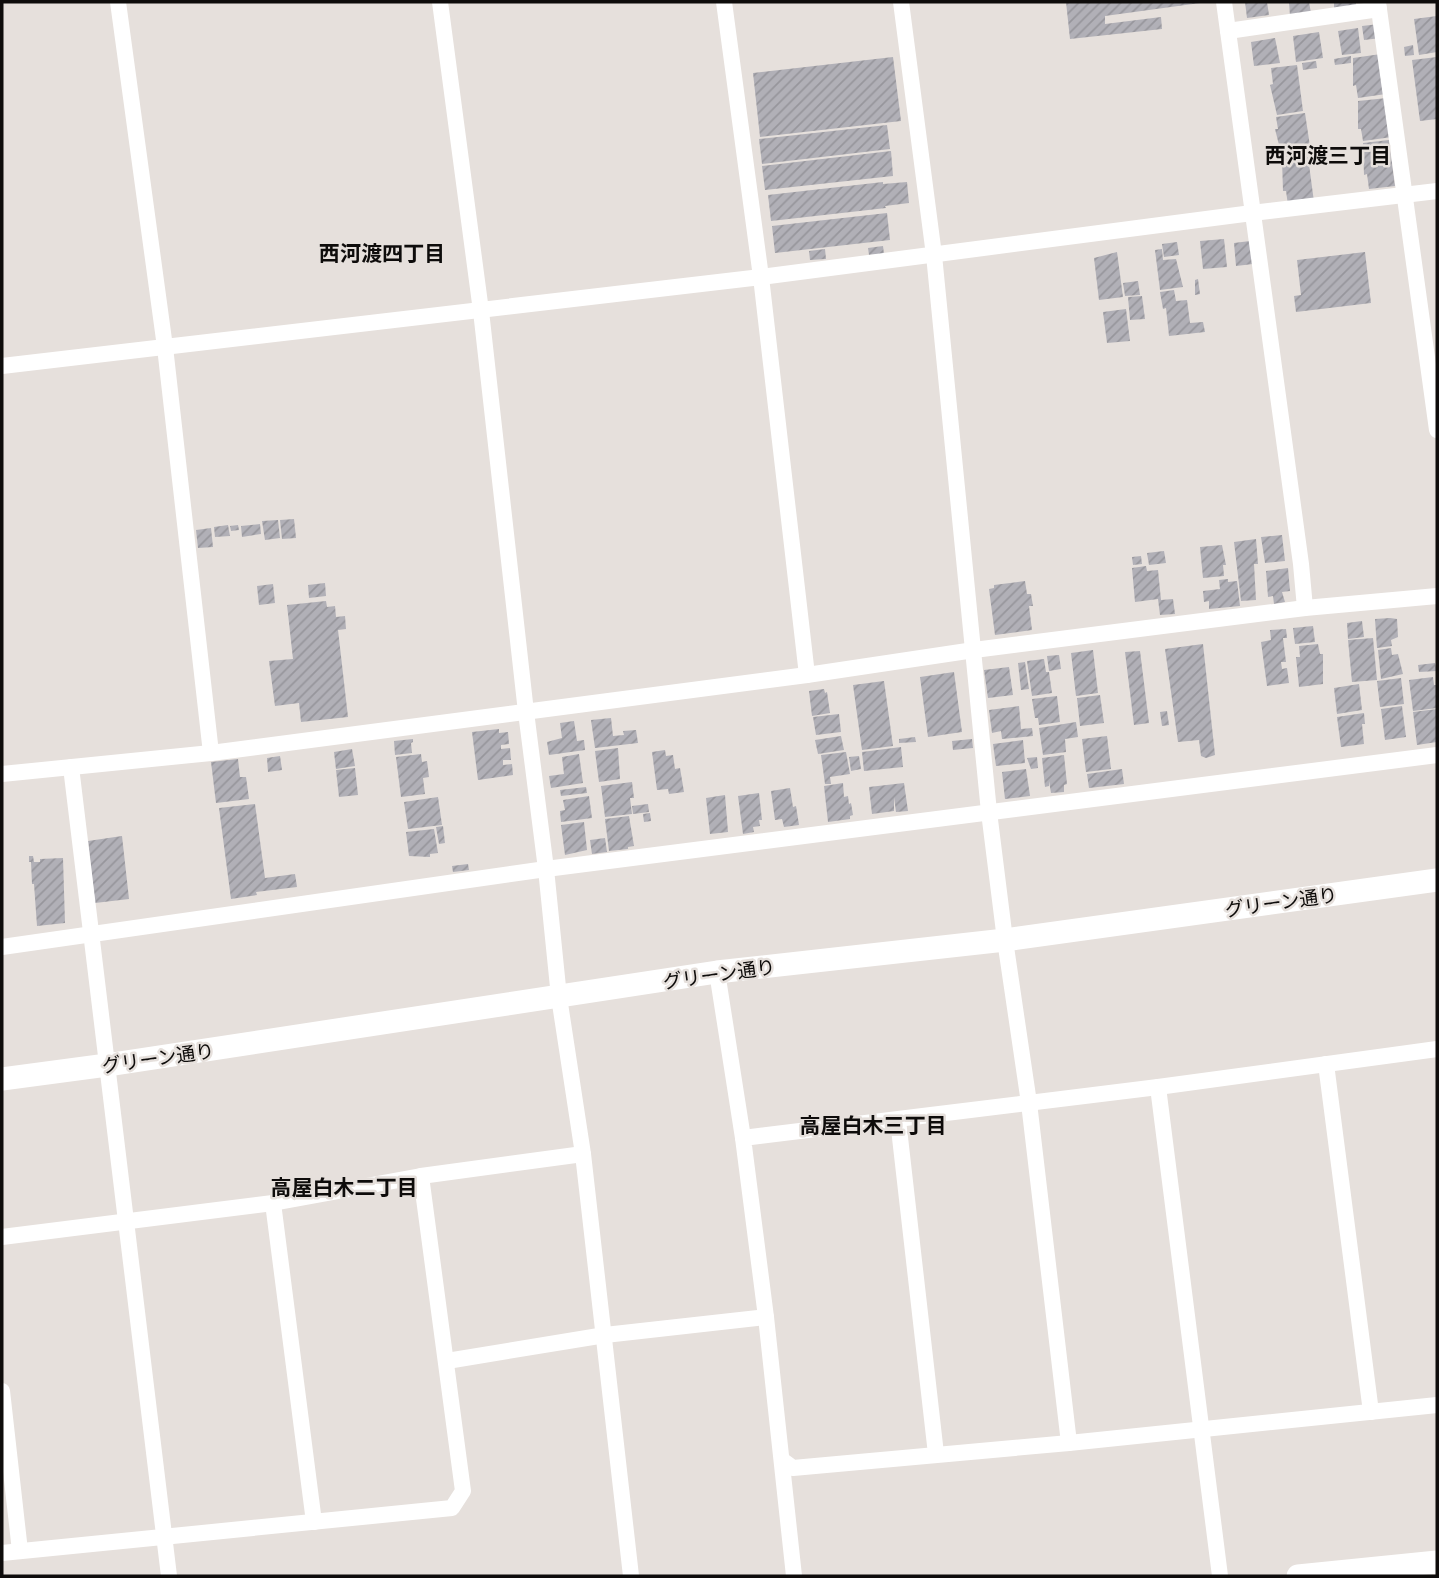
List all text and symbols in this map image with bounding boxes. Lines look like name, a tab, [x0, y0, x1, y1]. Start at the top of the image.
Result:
district label: 西河渡三丁目	[1265, 144, 1391, 168]
district label: 西河渡四丁目	[319, 242, 445, 266]
street label: グリーン通り	[1223, 883, 1339, 922]
street label: グリーン通り	[661, 955, 777, 994]
street label: グリーン通り	[100, 1039, 216, 1078]
district label: 高屋白木三丁目	[800, 1114, 947, 1138]
district label: 高屋白木二丁目	[271, 1176, 418, 1200]

